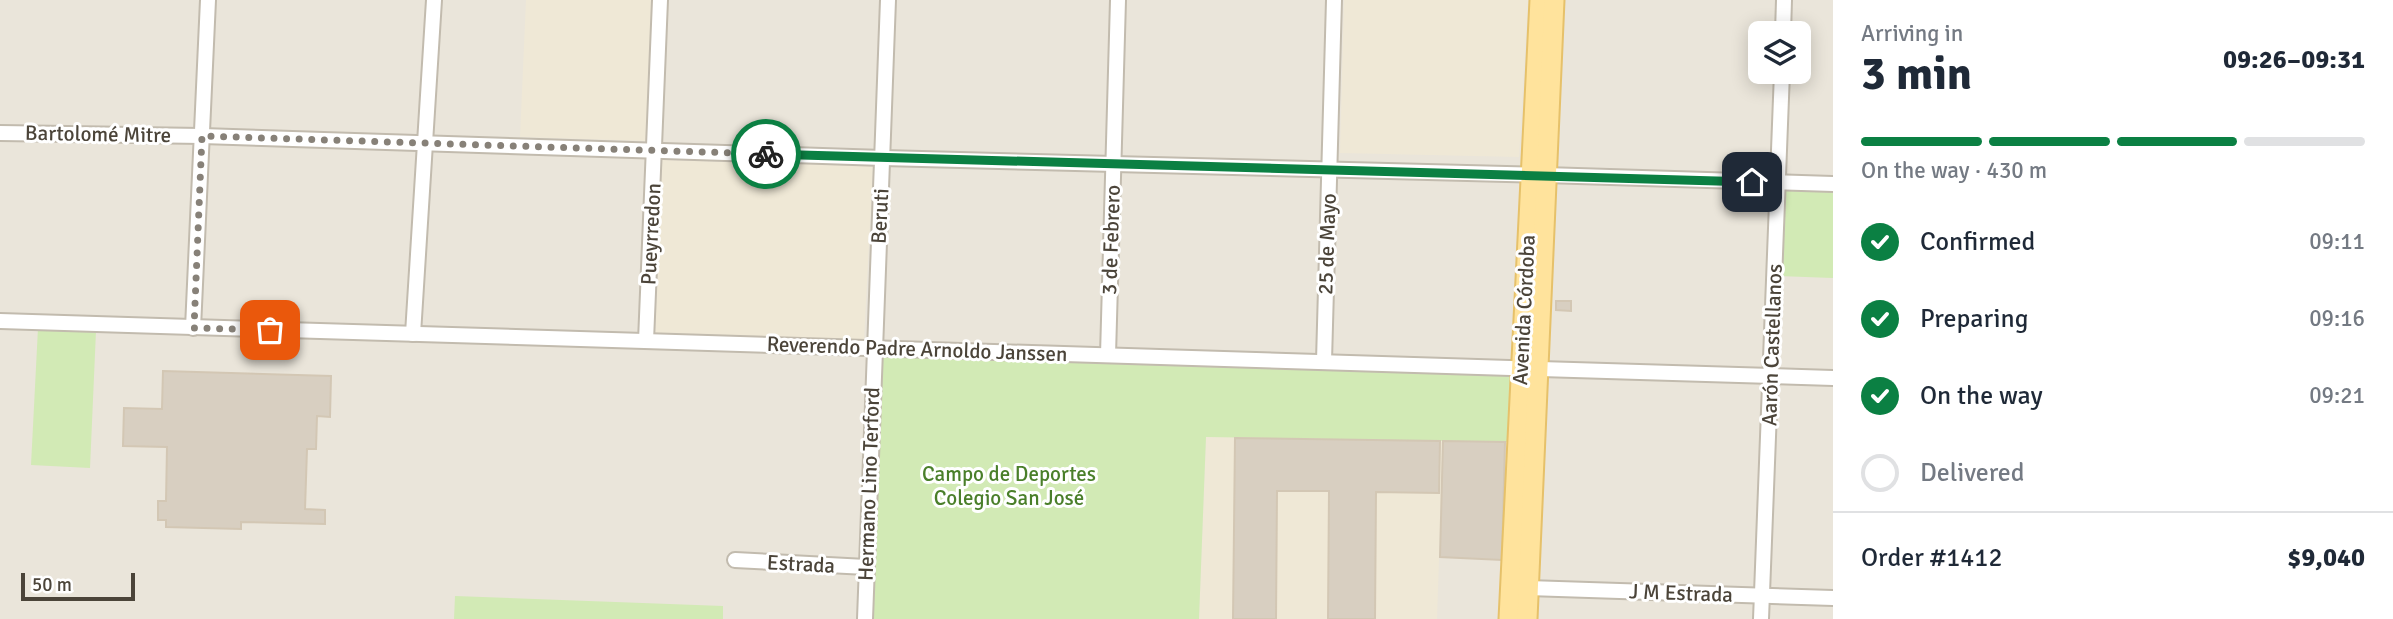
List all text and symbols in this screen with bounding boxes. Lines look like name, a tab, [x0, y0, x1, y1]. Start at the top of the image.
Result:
text: Arriving in	[1861, 19, 1963, 48]
map controls	[1748, 21, 1811, 84]
button: layers	[1748, 21, 1811, 84]
text: 09:26–09:31	[2223, 44, 2365, 76]
text: 3 min	[1861, 46, 1972, 102]
courier	[731, 119, 801, 189]
street label: Bartolomé Mitre	[25, 120, 171, 148]
icon: bike	[747, 135, 785, 173]
pin	[1722, 152, 1782, 212]
text: On the way · 430 m	[1861, 156, 2047, 185]
icon: home	[1733, 163, 1771, 201]
street label: Pueyrredon	[635, 182, 667, 286]
street label: 3 de Febrero	[1096, 184, 1126, 296]
street label: Beruti	[866, 188, 894, 244]
street label: 25 de Mayo	[1312, 193, 1342, 295]
icon: check	[1861, 223, 1899, 261]
text: Confirmed	[1920, 226, 2035, 258]
text: 09:11	[2309, 227, 2365, 256]
street label: Avenida Córdoba	[1507, 234, 1541, 386]
street label: Aarón Castellanos	[1756, 263, 1788, 427]
pin	[240, 300, 300, 360]
icon: check	[1861, 300, 1899, 338]
text: Preparing	[1920, 303, 2028, 335]
text: 09:16	[2309, 304, 2365, 333]
icon: bag	[251, 311, 289, 349]
street label: Reverendo Padre Arnoldo Janssen	[766, 331, 1068, 367]
icon: check	[1861, 377, 1899, 415]
text: On the way	[1920, 380, 2043, 412]
text: 09:21	[2309, 381, 2365, 410]
street label: Hermano Lino Terford	[853, 387, 885, 581]
text: Delivered	[1920, 457, 2025, 489]
park label: Campo de Deportes Colegio San José	[922, 461, 1096, 511]
text: Order #1412	[1861, 542, 2002, 574]
text: $9,040	[2287, 542, 2365, 574]
street label: Estrada	[766, 549, 836, 579]
scale bar	[21, 570, 135, 602]
text: 50 m	[32, 573, 72, 597]
street label: J M Estrada	[1629, 578, 1733, 608]

